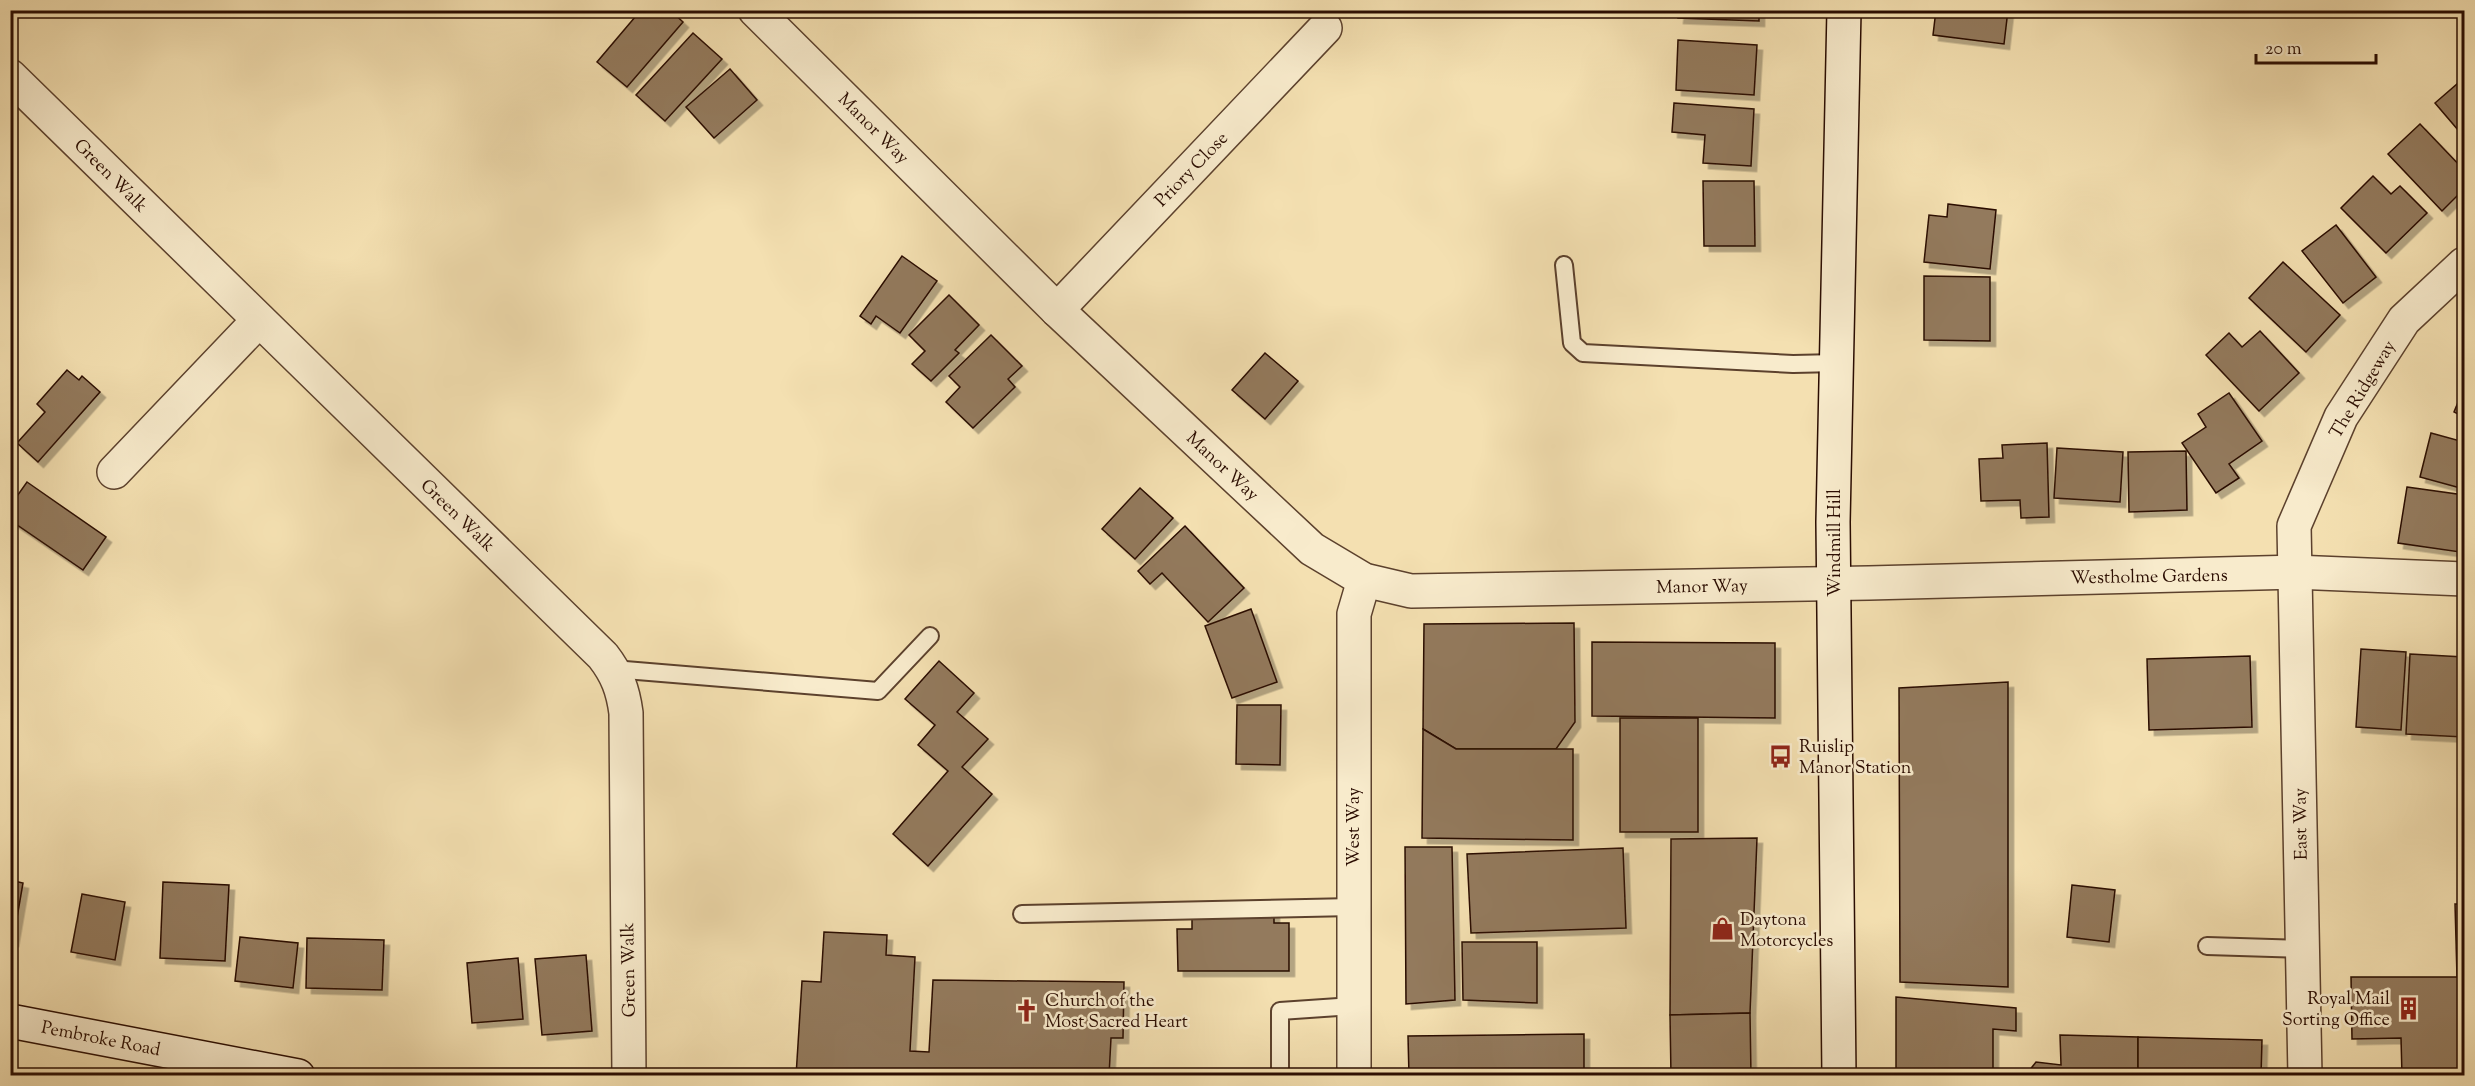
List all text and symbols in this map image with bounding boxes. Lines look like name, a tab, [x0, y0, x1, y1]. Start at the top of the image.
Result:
scale bar	[2256, 27, 2376, 65]
text: 20 m	[2265, 37, 2302, 63]
street label: Manor Way	[831, 88, 914, 171]
street label: Priory Close	[1150, 127, 1235, 214]
street label: Green Walk	[67, 134, 152, 219]
street label: The Ridgeway	[2324, 336, 2403, 444]
street label: Manor Way	[1179, 427, 1264, 508]
street label: Green Walk	[413, 474, 500, 559]
street label: Windmill Hill	[1823, 489, 1849, 597]
street label: Westholme Gardens	[2070, 564, 2228, 592]
street label: Manor Way	[1656, 574, 1748, 602]
place label: Ruislip Manor Station	[1799, 735, 1912, 782]
bus stop icon: Ruislip Manor Station	[1768, 743, 1794, 769]
street label: West Way	[1342, 787, 1368, 867]
street label: East Way	[2288, 788, 2316, 860]
place label: Daytona Motorcycles	[1740, 908, 1833, 955]
shop icon: Daytona Motorcycles	[1709, 916, 1735, 942]
street label: Green Walk	[616, 922, 644, 1018]
place label: Royal Mail Sorting Office	[2282, 987, 2390, 1034]
place label: Church of the Most Sacred Heart	[1045, 989, 1188, 1036]
building icon: Royal Mail Sorting Office	[2395, 995, 2421, 1021]
church icon: Church of the Most Sacred Heart	[1014, 997, 1040, 1023]
street label: Pembroke Road	[39, 1016, 162, 1064]

